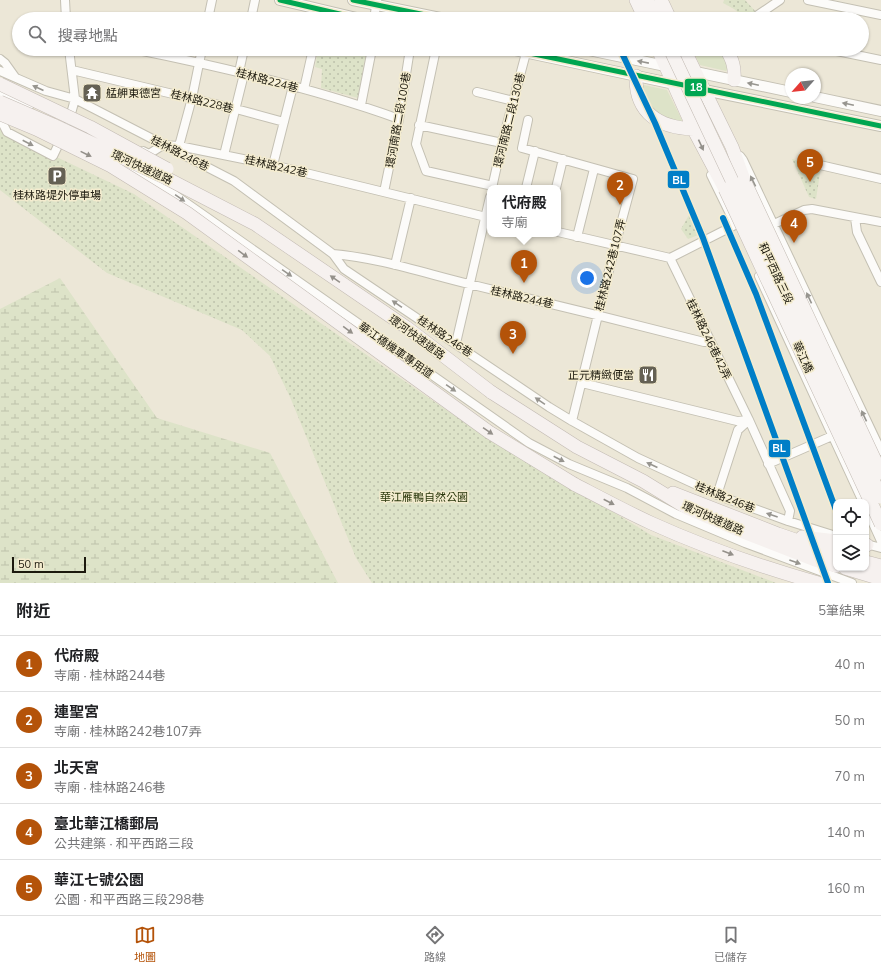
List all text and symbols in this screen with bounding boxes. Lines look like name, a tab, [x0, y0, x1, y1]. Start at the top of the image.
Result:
search box	[12, 12, 869, 56]
icon: search	[26, 23, 48, 45]
text: 搜尋地點	[58, 26, 118, 45]
one-way arrow	[637, 58, 650, 64]
street label: 桂林路224巷	[234, 65, 300, 95]
north arrow	[785, 68, 821, 104]
street label: 環河南路二段100巷	[383, 71, 413, 169]
street label: 環河南路二段130巷	[490, 71, 528, 169]
line badge: 18	[684, 78, 707, 97]
text: 18	[689, 80, 703, 94]
one-way arrow	[747, 81, 759, 87]
temple icon: 艋舺東德宮	[81, 82, 103, 104]
one-way arrow	[33, 85, 44, 91]
place label: 艋舺東德宮	[106, 86, 161, 100]
street label: 桂林路228巷	[169, 86, 235, 116]
one-way arrow	[842, 101, 854, 107]
street label: 桂林路246巷	[148, 132, 212, 174]
one-way arrow	[698, 139, 704, 150]
one-way arrow	[22, 140, 34, 146]
street label: 環河快速道路	[109, 147, 175, 187]
pin: 5	[797, 149, 823, 182]
one-way arrow	[80, 151, 92, 157]
street label: 桂林路242巷	[243, 152, 309, 180]
parking icon: 桂林路堤外停車場	[46, 165, 68, 187]
line badge: BL	[667, 170, 690, 189]
pin: 2	[607, 172, 633, 205]
text: BL	[672, 173, 686, 187]
one-way arrow	[750, 175, 756, 187]
popup	[487, 185, 561, 237]
place label: 桂林路堤外停車場	[13, 188, 101, 202]
text: 代府殿	[501, 193, 547, 212]
one-way arrow	[175, 194, 186, 202]
pin: 4	[781, 210, 807, 243]
text: 寺廟	[501, 214, 528, 230]
street label: 桂林路242巷107弄	[592, 217, 628, 313]
street label: 和平西路三段	[756, 240, 796, 306]
one-way arrow	[237, 250, 248, 258]
pin: 1	[511, 250, 537, 283]
your location	[577, 268, 597, 288]
one-way arrow	[282, 269, 292, 277]
one-way arrow	[329, 275, 341, 282]
street label: 桂林路244巷	[489, 283, 555, 311]
one-way arrow	[806, 293, 812, 304]
street label: 桂林路246巷42弄	[683, 296, 735, 382]
one-way arrow	[392, 300, 402, 308]
street label: 環河快速道路	[386, 312, 448, 362]
street label: 桂林路246巷	[415, 312, 475, 360]
street label: 華江橋機車專用道	[356, 319, 436, 381]
pin: 3	[500, 321, 526, 354]
one-way arrow	[343, 326, 353, 334]
street label: 華江橋	[790, 339, 816, 375]
restaurant icon: 正元精緻便當	[637, 364, 659, 386]
place label: 正元精緻便當	[568, 368, 634, 382]
one-way arrow	[445, 384, 456, 392]
one-way arrow	[534, 397, 546, 404]
one-way arrow	[861, 410, 867, 422]
one-way arrow	[482, 427, 493, 435]
line badge: BL	[768, 439, 791, 458]
text: BL	[772, 441, 786, 455]
one-way arrow	[554, 455, 565, 462]
one-way arrow	[647, 462, 658, 468]
street label: 桂林路246巷	[693, 479, 757, 515]
park label: 華江雁鴨自然公園	[380, 490, 468, 504]
one-way arrow	[603, 498, 614, 505]
street label: 環河快速道路	[680, 498, 746, 538]
map controls	[833, 499, 869, 571]
button: locate	[833, 499, 869, 535]
one-way arrow	[766, 512, 778, 518]
button: layers	[833, 535, 869, 571]
one-way arrow	[722, 551, 734, 557]
scale bar	[12, 555, 86, 574]
text: 50 m	[18, 557, 44, 571]
one-way arrow	[789, 559, 801, 565]
text: 附近	[16, 600, 50, 621]
text: 5筆結果	[818, 602, 865, 618]
text: 代府殿	[54, 646, 99, 665]
text: 1	[25, 656, 33, 672]
text: 40 m	[835, 656, 865, 672]
text: 寺廟 · 桂林路244巷	[54, 667, 165, 683]
text: 連聖宮	[54, 702, 99, 721]
text: 2	[25, 712, 33, 728]
text: 50 m	[835, 712, 865, 728]
text: 寺廟 · 桂林路242巷107弄	[54, 723, 202, 739]
text: 北天宮	[54, 758, 99, 777]
text: 3	[25, 768, 33, 784]
text: 70 m	[835, 768, 865, 784]
text: 寺廟 · 桂林路246巷	[54, 779, 165, 795]
text: 臺北華江橋郵局	[54, 814, 159, 833]
text: 4	[25, 824, 33, 840]
text: 140 m	[827, 824, 865, 840]
text: 公共建築 · 和平西路三段	[54, 835, 194, 851]
text: 華江七號公園	[54, 870, 144, 889]
text: 5	[25, 880, 33, 896]
text: 160 m	[827, 880, 865, 896]
text: 公園 · 和平西路三段298巷	[54, 891, 204, 907]
tab: 地圖	[134, 924, 156, 964]
tab: 路線	[424, 924, 446, 964]
tab: 已儲存	[714, 924, 747, 964]

